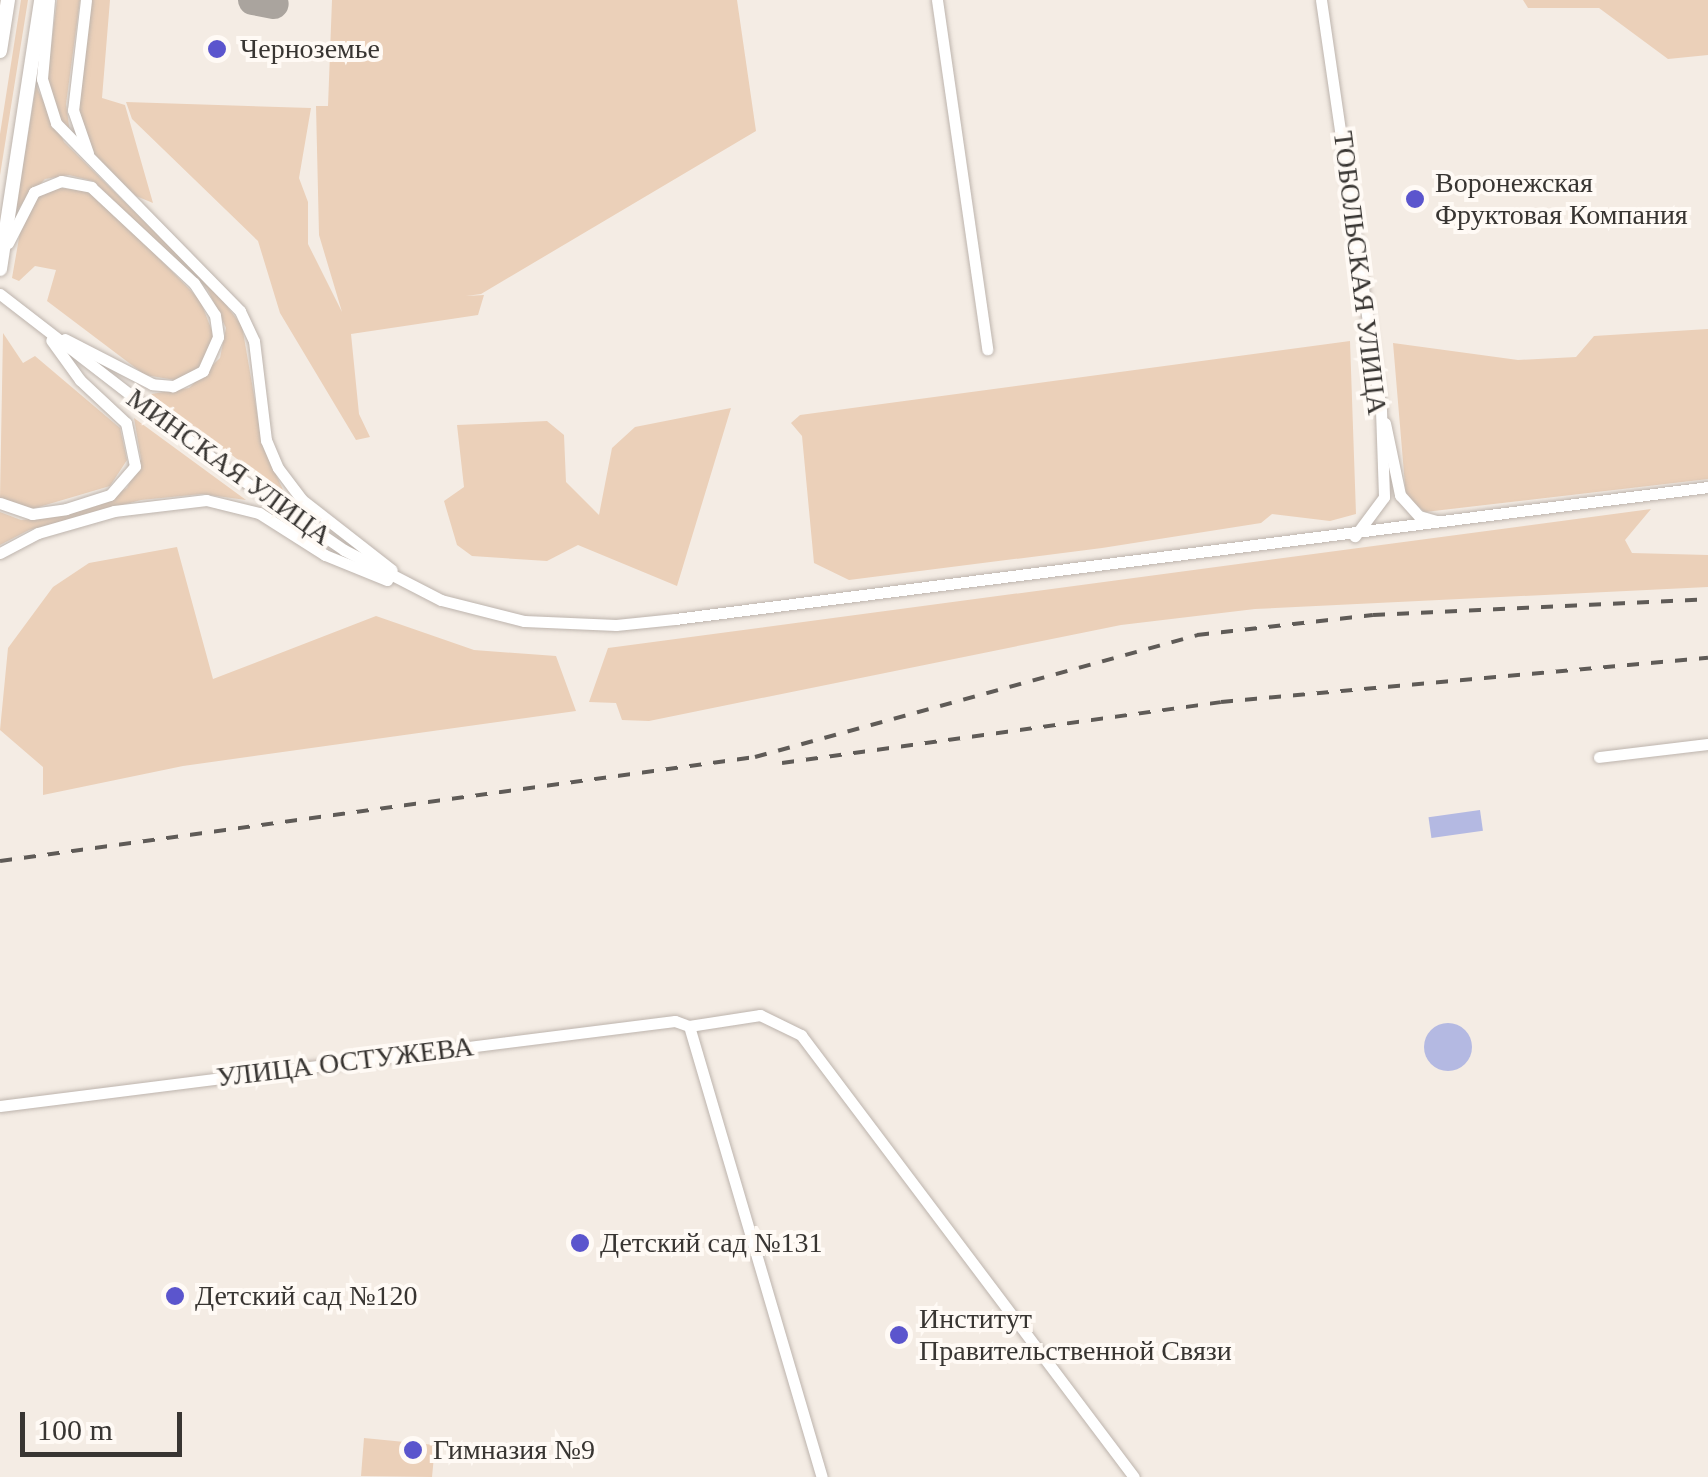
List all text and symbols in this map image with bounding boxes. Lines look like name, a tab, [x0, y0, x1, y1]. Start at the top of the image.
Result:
place label: Черноземье	[240, 32, 380, 66]
marker: Черноземье	[204, 36, 230, 62]
street label: ТОБОЛЬСКАЯ УЛИЦА	[1326, 129, 1394, 417]
place label: Воронежская Фруктовая Компания	[1435, 166, 1688, 232]
marker: Воронежская Фруктовая Компания	[1404, 188, 1426, 210]
street label: МИНСКАЯ УЛИЦА	[120, 381, 338, 553]
street label: УЛИЦА ОСТУЖЕВА	[215, 1030, 475, 1094]
place label: Детский сад №131	[600, 1226, 823, 1260]
marker: Детский сад №131	[569, 1232, 591, 1254]
place label: Детский сад №120	[195, 1279, 418, 1313]
marker: Детский сад №120	[164, 1285, 186, 1307]
place label: Институт Правительственной Связи	[919, 1302, 1232, 1368]
marker: Институт Правительственной Связи	[888, 1324, 910, 1346]
scale bar	[25, 1392, 188, 1454]
text: 100 m	[37, 1413, 113, 1446]
place label: Гимназия №9	[433, 1433, 595, 1467]
marker: Гимназия №9	[402, 1439, 424, 1461]

